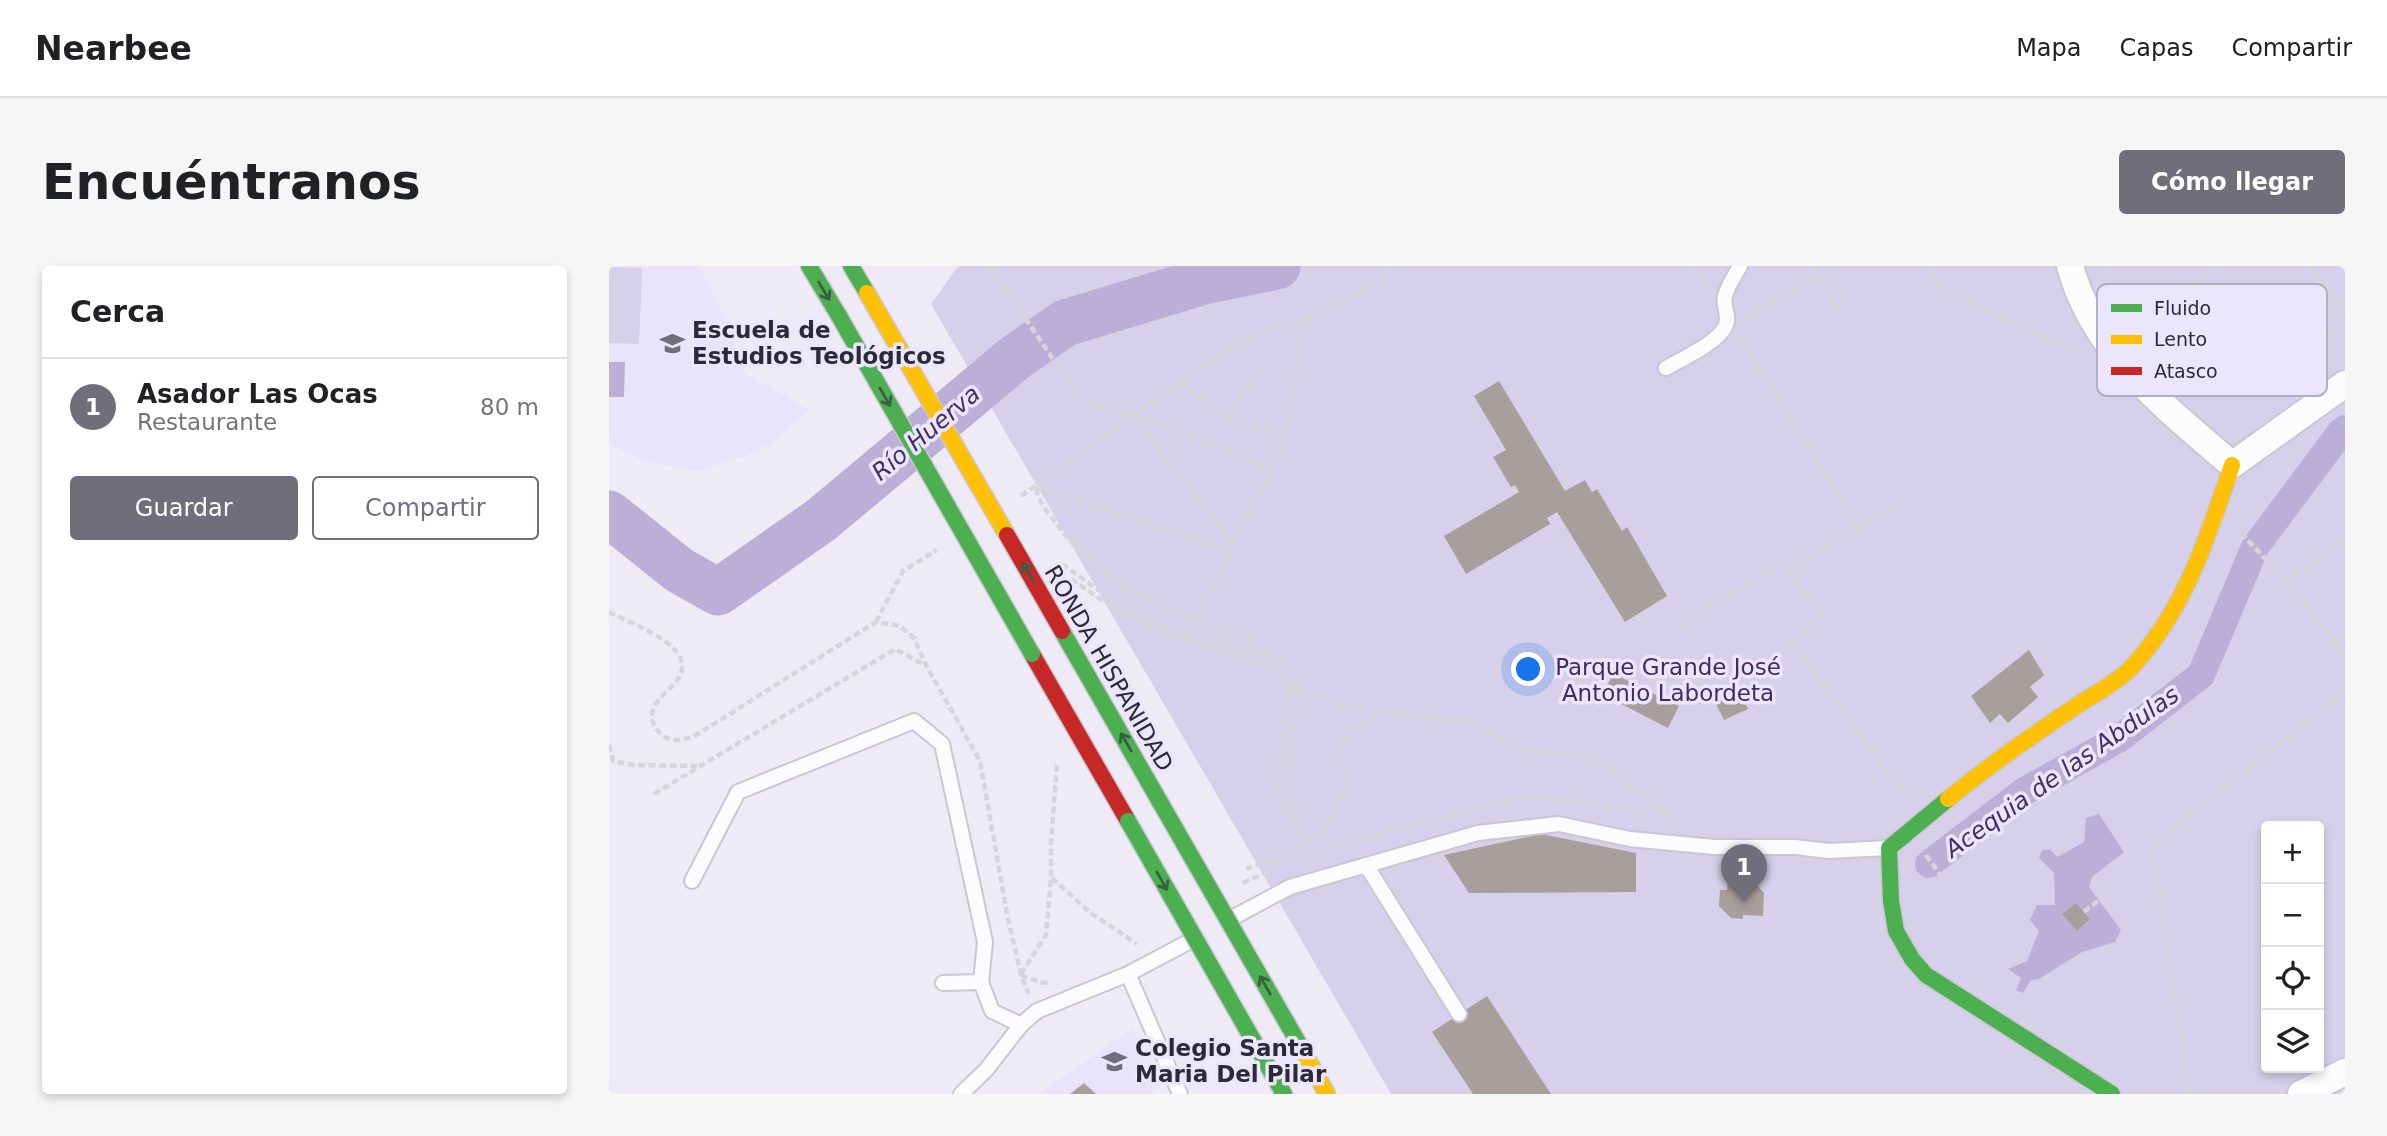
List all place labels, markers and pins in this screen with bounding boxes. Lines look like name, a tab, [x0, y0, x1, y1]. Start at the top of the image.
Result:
place label: Escuela de Estudios Teológicos	[692, 317, 946, 369]
school or university icon: Escuela de Estudios Teológicos	[658, 329, 686, 357]
pin: 1	[1721, 844, 1767, 902]
place label: Colegio Santa Maria Del Pilar	[1135, 1035, 1327, 1087]
school or university icon: Colegio Santa Maria Del Pilar	[1101, 1047, 1129, 1075]

